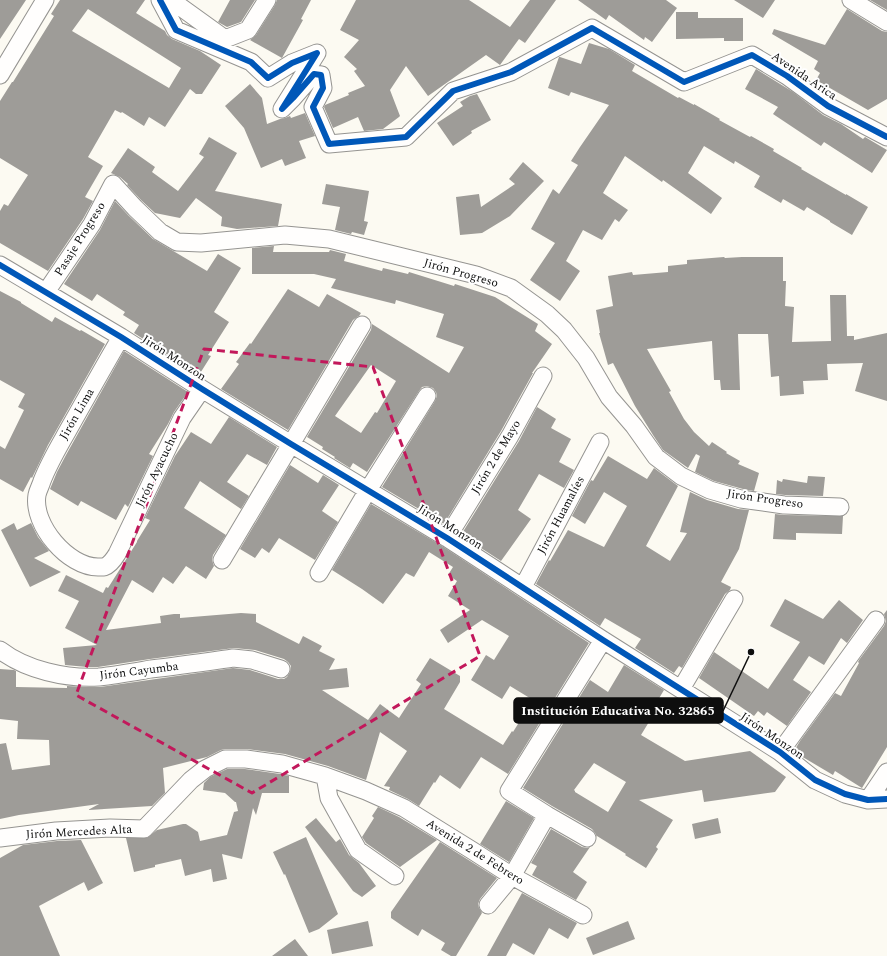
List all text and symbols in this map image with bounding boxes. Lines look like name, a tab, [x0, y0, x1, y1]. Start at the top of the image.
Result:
street label: Avenida Arica	[767, 47, 841, 105]
street label: Pasaje Progreso	[50, 198, 110, 280]
street label: Jirón Progreso	[421, 253, 501, 293]
street label: Jirón Monzon	[138, 330, 210, 386]
street label: Jirón Lima	[55, 384, 100, 443]
street label: Jirón 2 de Mayo	[466, 416, 526, 498]
street label: Jirón Ayacucho	[131, 429, 183, 511]
street label: Jirón Huamalíes	[532, 472, 590, 558]
street label: Jirón Progreso	[726, 484, 804, 514]
street label: Jirón Monzon	[414, 499, 486, 555]
street label: Jirón Cayumba	[98, 657, 180, 685]
callout: Institución Educativa No. 32865	[514, 698, 723, 723]
text: Institución Educativa No. 32865	[521, 701, 715, 721]
street label: Jirón Monzon	[736, 708, 808, 764]
street label: Avenida 2 de Febrero	[422, 814, 528, 890]
street label: Jirón Mercedes Alta	[25, 820, 133, 844]

